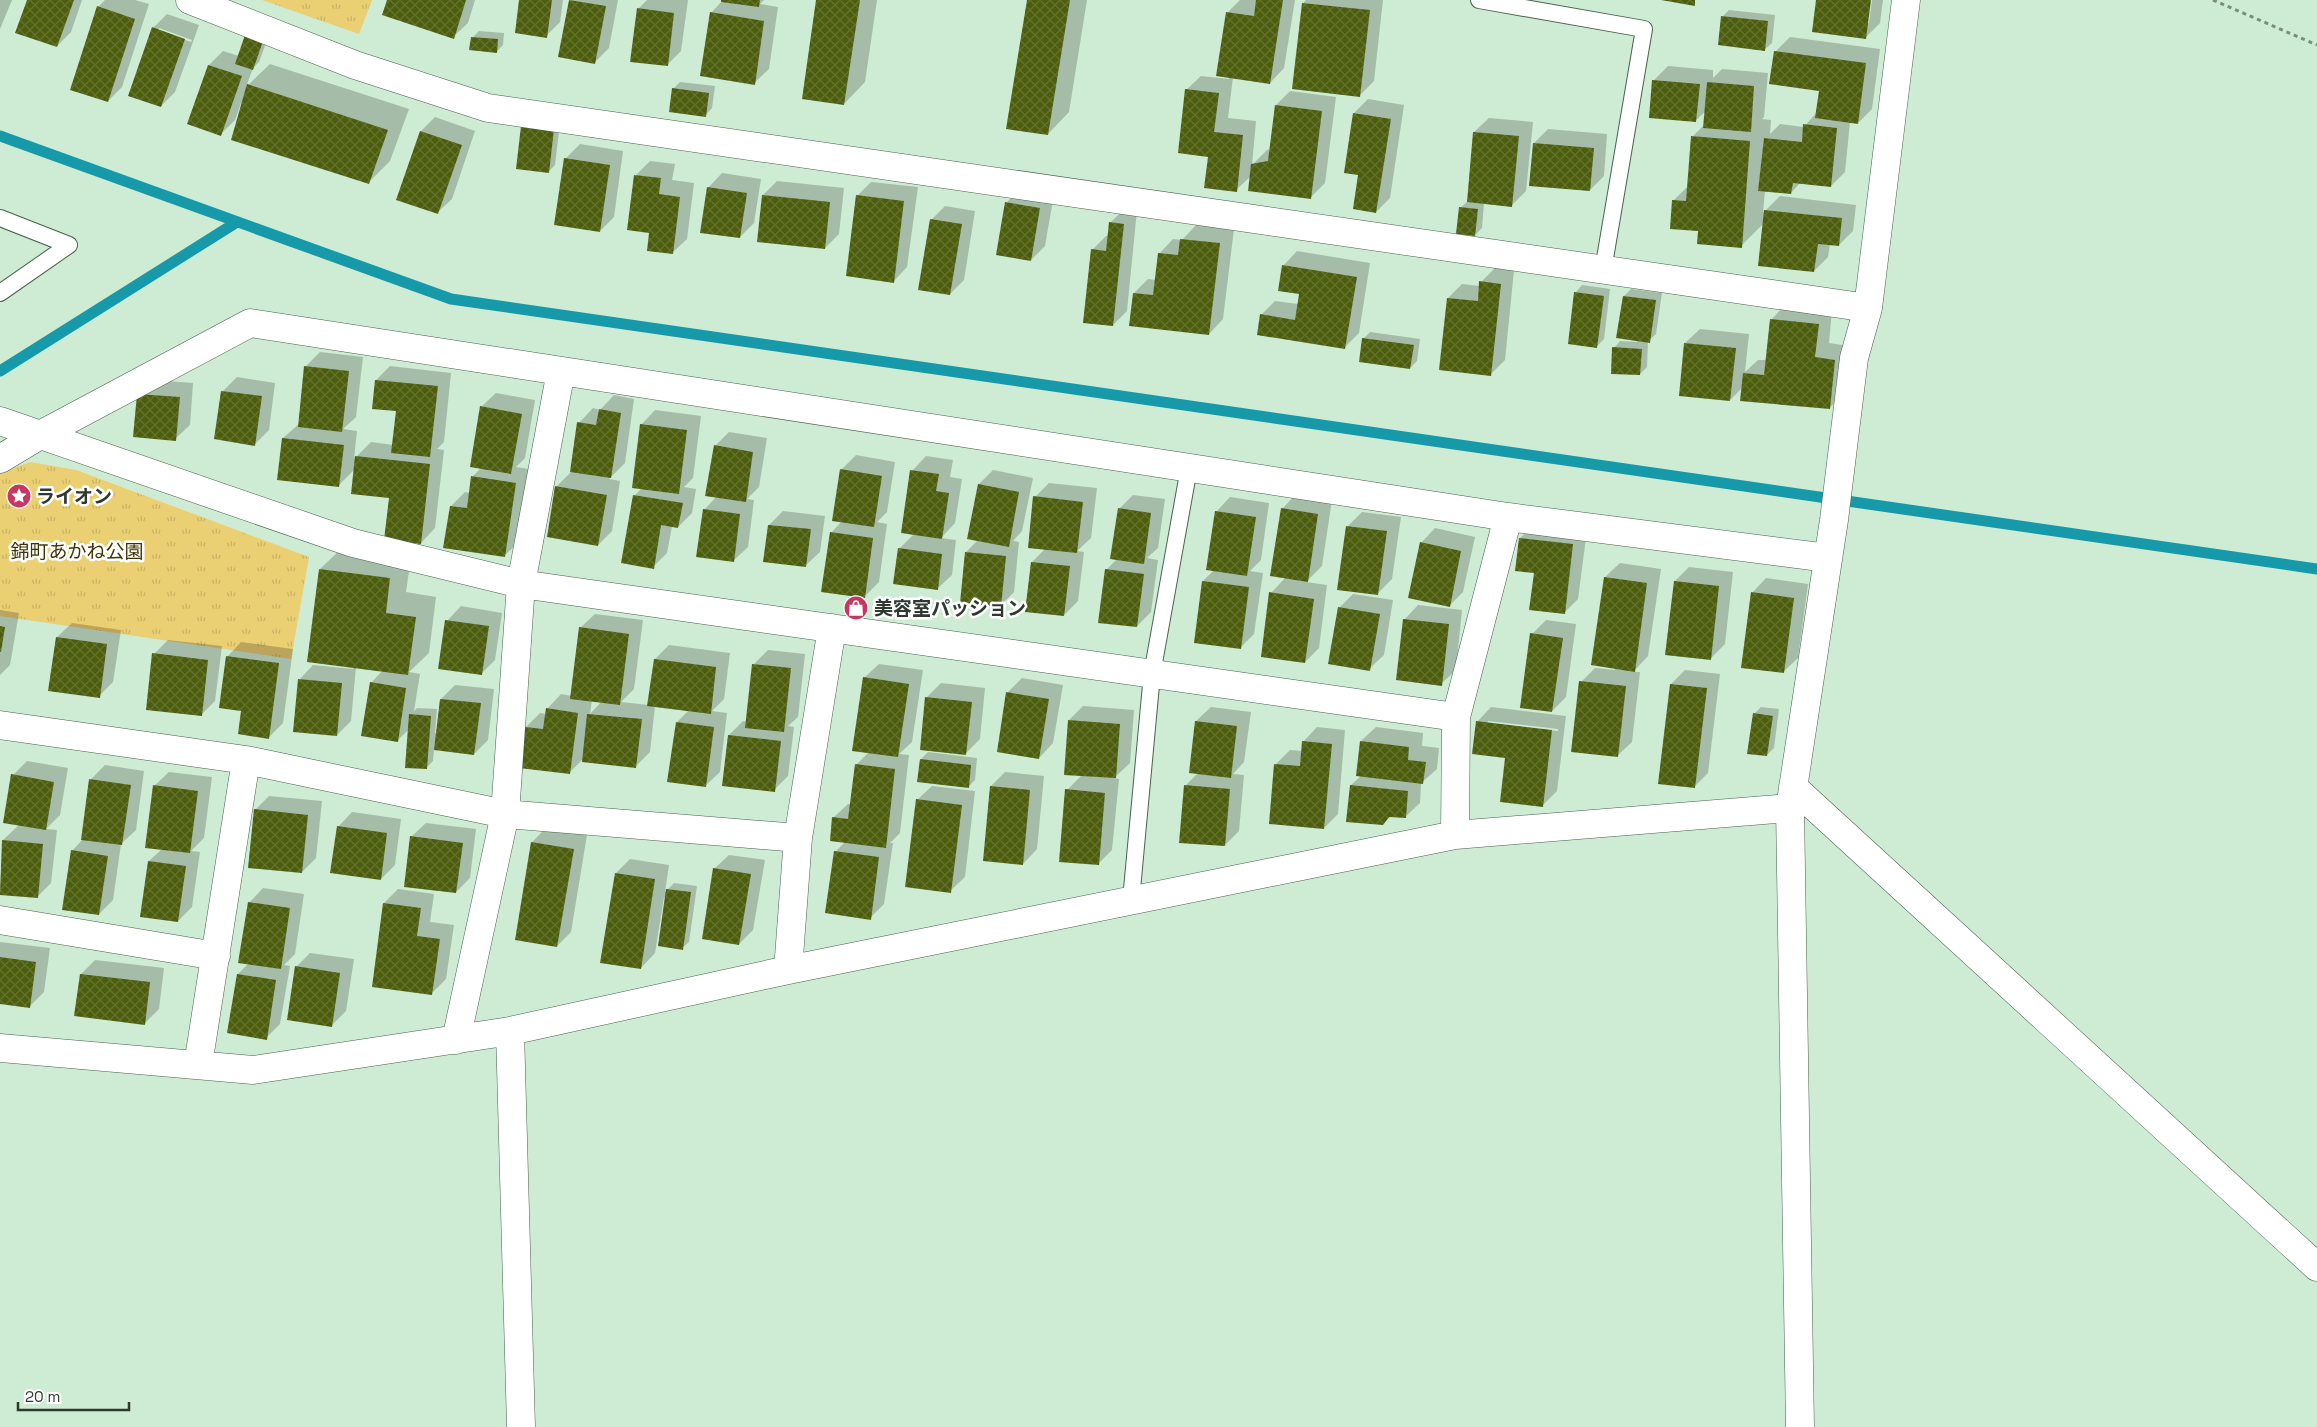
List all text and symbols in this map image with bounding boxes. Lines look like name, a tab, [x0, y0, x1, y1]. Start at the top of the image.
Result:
place icon: ライオン	[6, 483, 32, 509]
place label: ライオン	[36, 484, 112, 509]
park label: 錦町あかね公園	[10, 539, 144, 564]
shop icon: 美容室パッション	[843, 595, 869, 621]
place label: 美容室パッション	[874, 596, 1026, 621]
scale bar	[18, 1380, 129, 1412]
text: 20 m	[25, 1387, 60, 1406]

